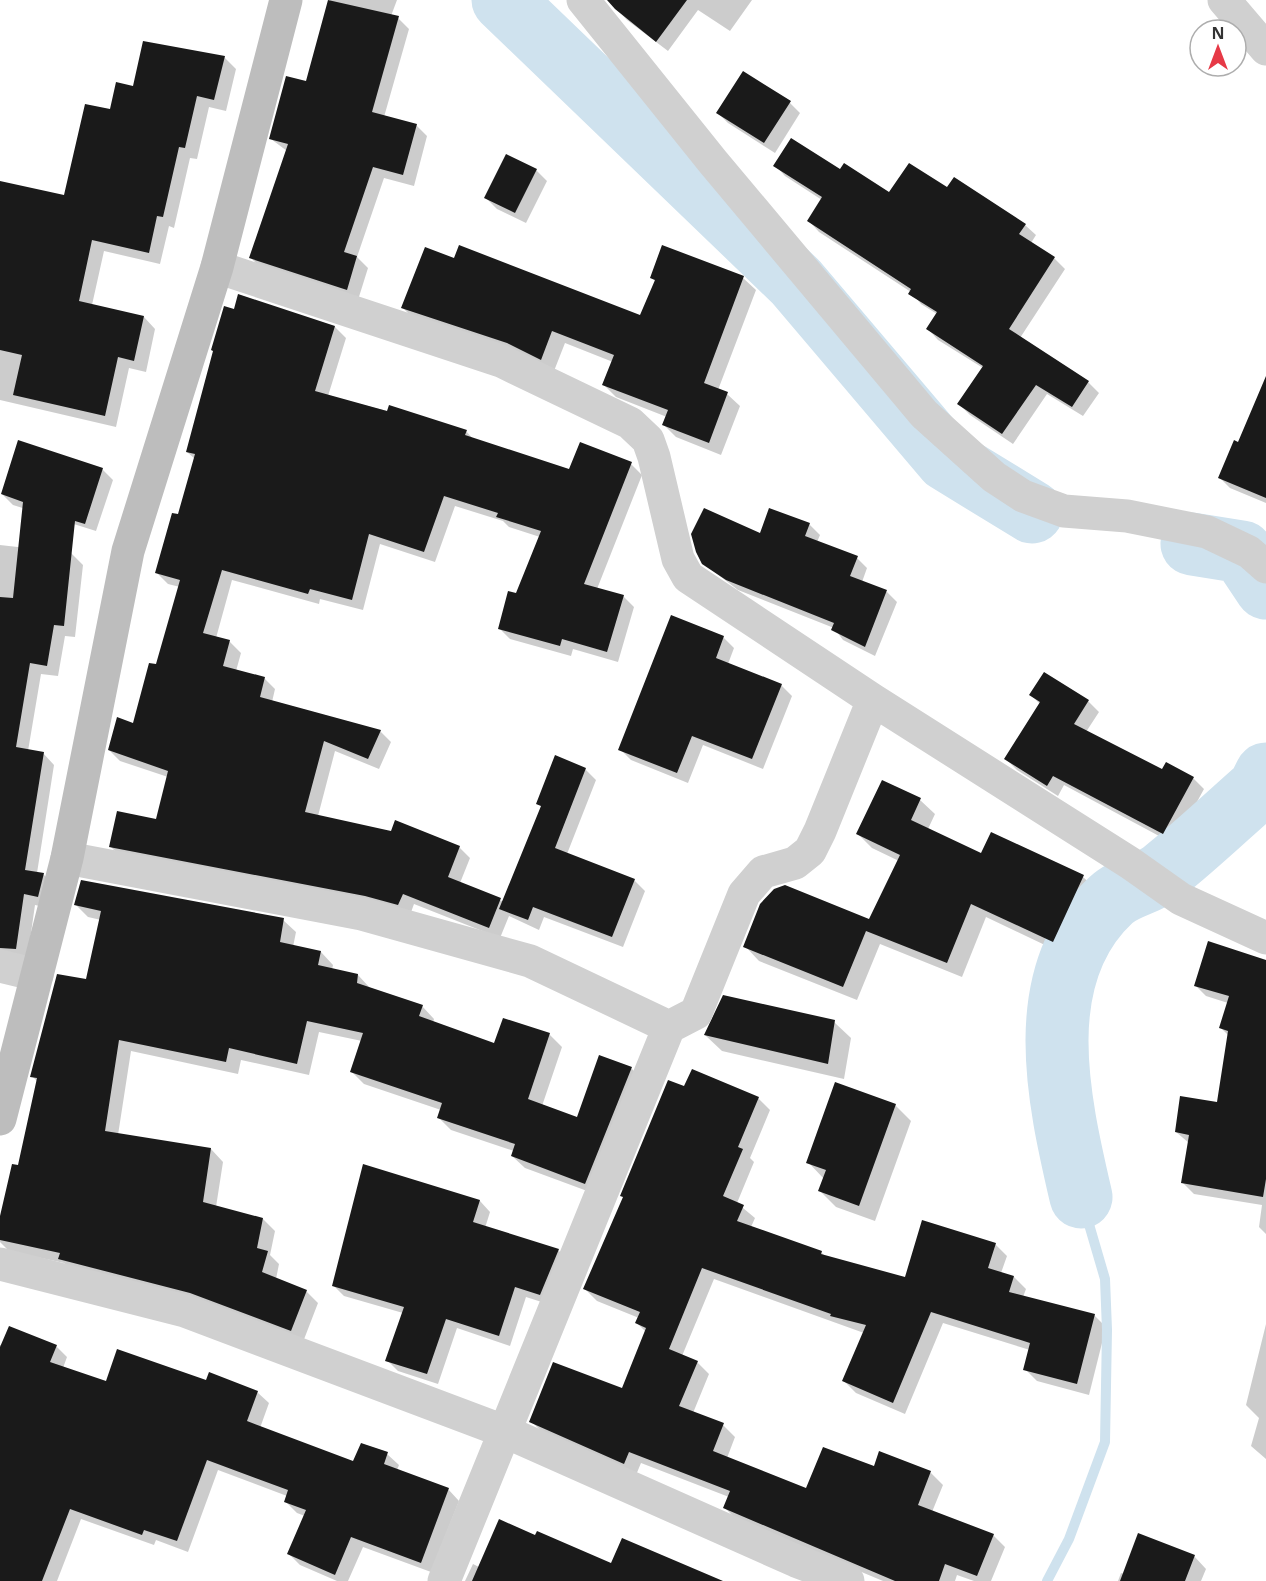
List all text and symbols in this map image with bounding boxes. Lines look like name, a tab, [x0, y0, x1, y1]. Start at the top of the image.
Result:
north arrow	[1188, 18, 1248, 78]
text: N	[1211, 22, 1225, 44]

